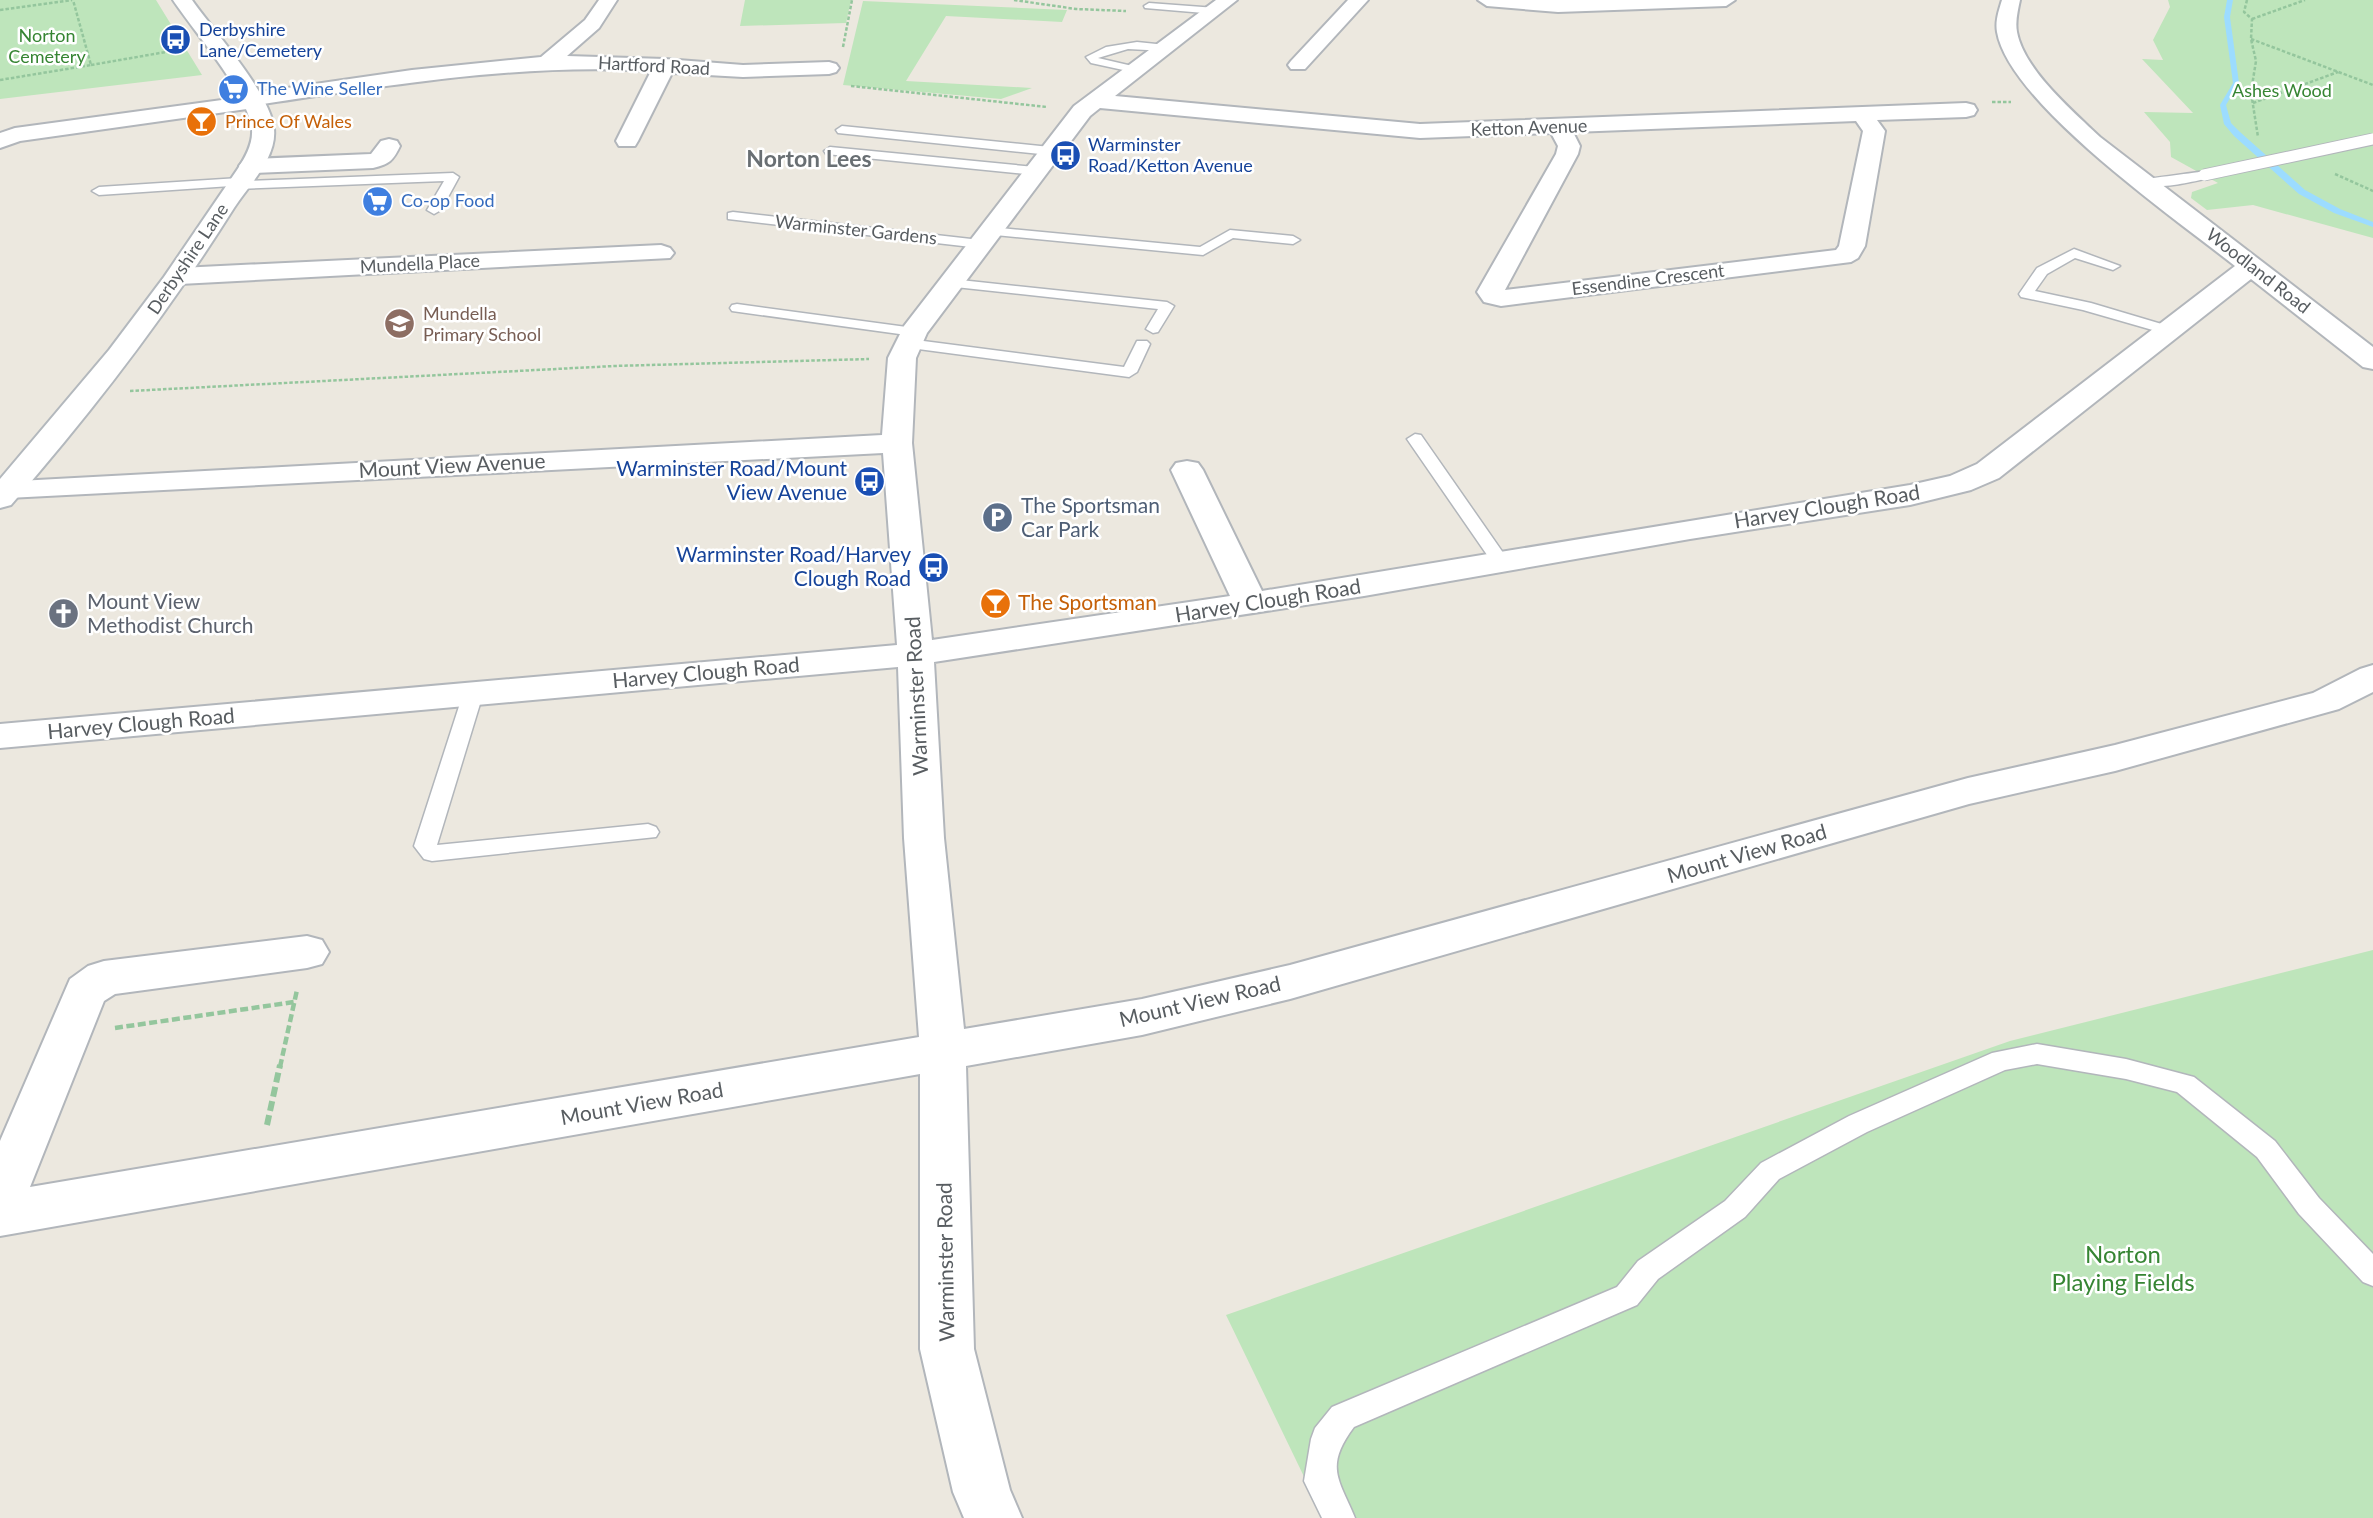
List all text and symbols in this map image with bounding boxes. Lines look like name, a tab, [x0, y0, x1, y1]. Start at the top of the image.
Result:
place label: Derbyshire Lane/Cemetery	[199, 18, 323, 61]
bus stop icon: Derbyshire Lane/Cemetery	[159, 23, 193, 57]
park label: Norton Cemetery	[8, 24, 86, 67]
street label: Hartford Road	[598, 51, 711, 79]
supermarket icon: The Wine Seller	[217, 72, 251, 106]
place label: The Wine Seller	[257, 77, 383, 99]
park label: Ashes Wood	[2232, 79, 2332, 101]
bar icon: Prince Of Wales	[185, 105, 219, 139]
place label: Prince Of Wales	[225, 110, 352, 132]
street label: Ketton Avenue	[1470, 114, 1588, 140]
place label: Warminster Road/Ketton Avenue	[1088, 133, 1253, 176]
bus stop icon: Warminster Road/Ketton Avenue	[1048, 138, 1082, 172]
district label: Norton Lees	[746, 144, 872, 172]
supermarket icon: Co-op Food	[361, 184, 395, 218]
place label: Co-op Food	[401, 189, 495, 211]
street label: Derbyshire Lane	[142, 199, 232, 318]
street label: Warminster Gardens	[774, 210, 938, 248]
street label: Woodland Road	[2202, 223, 2315, 318]
street label: Mundella Place	[359, 249, 481, 277]
street label: Essendine Crescent	[1570, 259, 1726, 299]
place label: Mundella Primary School	[423, 302, 541, 345]
school or university icon: Mundella Primary School	[383, 307, 417, 341]
street label: Mount View Avenue	[358, 447, 546, 482]
place label: Warminster Road/Mount View Avenue	[616, 455, 847, 504]
bus stop icon: Warminster Road/Mount View Avenue	[853, 464, 887, 498]
street label: Harvey Clough Road	[1732, 478, 1922, 533]
place label: The Sportsman Car Park	[1021, 492, 1160, 541]
parking icon: The Sportsman Car Park	[981, 501, 1015, 535]
place label: Warminster Road/Harvey Clough Road	[676, 541, 911, 590]
bus stop icon: Warminster Road/Harvey Clough Road	[917, 550, 951, 584]
street label: Harvey Clough Road	[1173, 572, 1363, 627]
bar icon: The Sportsman	[978, 586, 1012, 620]
place label: Mount View Methodist Church	[87, 588, 254, 637]
place label: The Sportsman	[1018, 589, 1157, 614]
church icon: Mount View Methodist Church	[47, 597, 81, 631]
street label: Warminster Road	[899, 616, 932, 776]
street label: Harvey Clough Road	[611, 651, 801, 692]
street label: Harvey Clough Road	[46, 702, 236, 743]
street label: Mount View Road	[1664, 818, 1829, 887]
street label: Mount View Road	[1117, 970, 1283, 1031]
street label: Mount View Road	[558, 1076, 725, 1129]
street label: Warminster Road	[931, 1182, 958, 1342]
park label: Norton Playing Fields	[2051, 1239, 2195, 1296]

